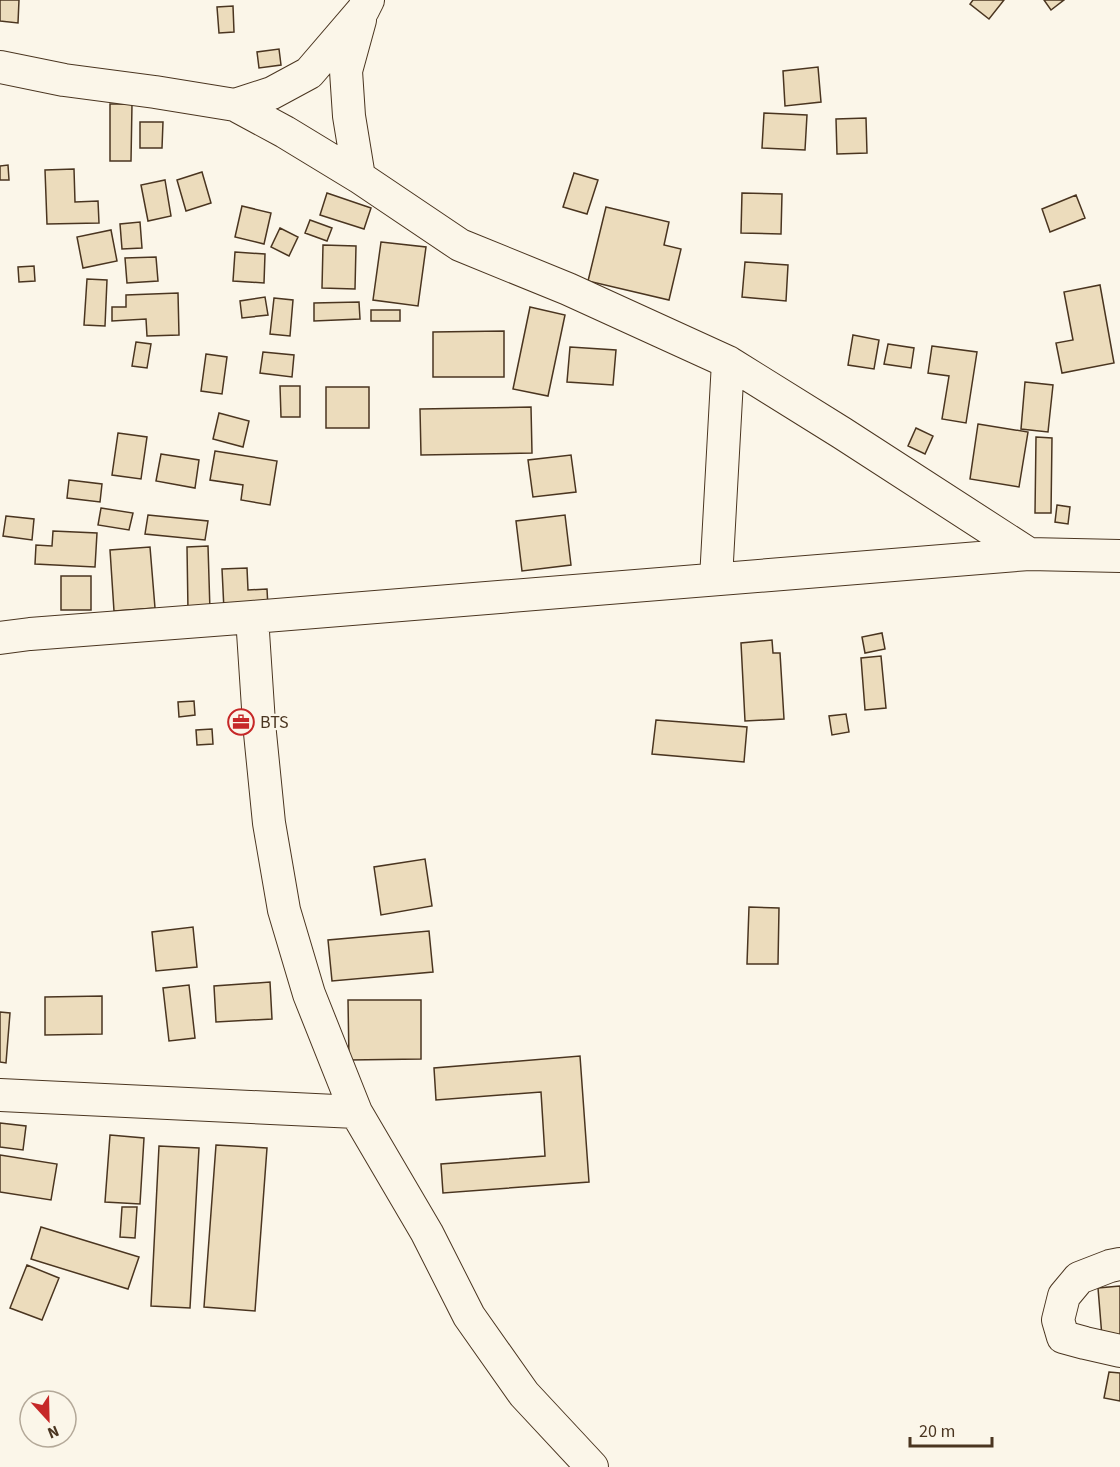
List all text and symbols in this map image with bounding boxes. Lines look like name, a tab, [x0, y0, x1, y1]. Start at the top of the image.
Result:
office icon: BTS	[226, 707, 256, 737]
place label: BTS	[260, 710, 289, 735]
north arrow	[18, 1389, 78, 1449]
scale bar	[910, 1410, 992, 1448]
text: 20 m	[919, 1419, 955, 1444]
text: N	[44, 1420, 62, 1444]

